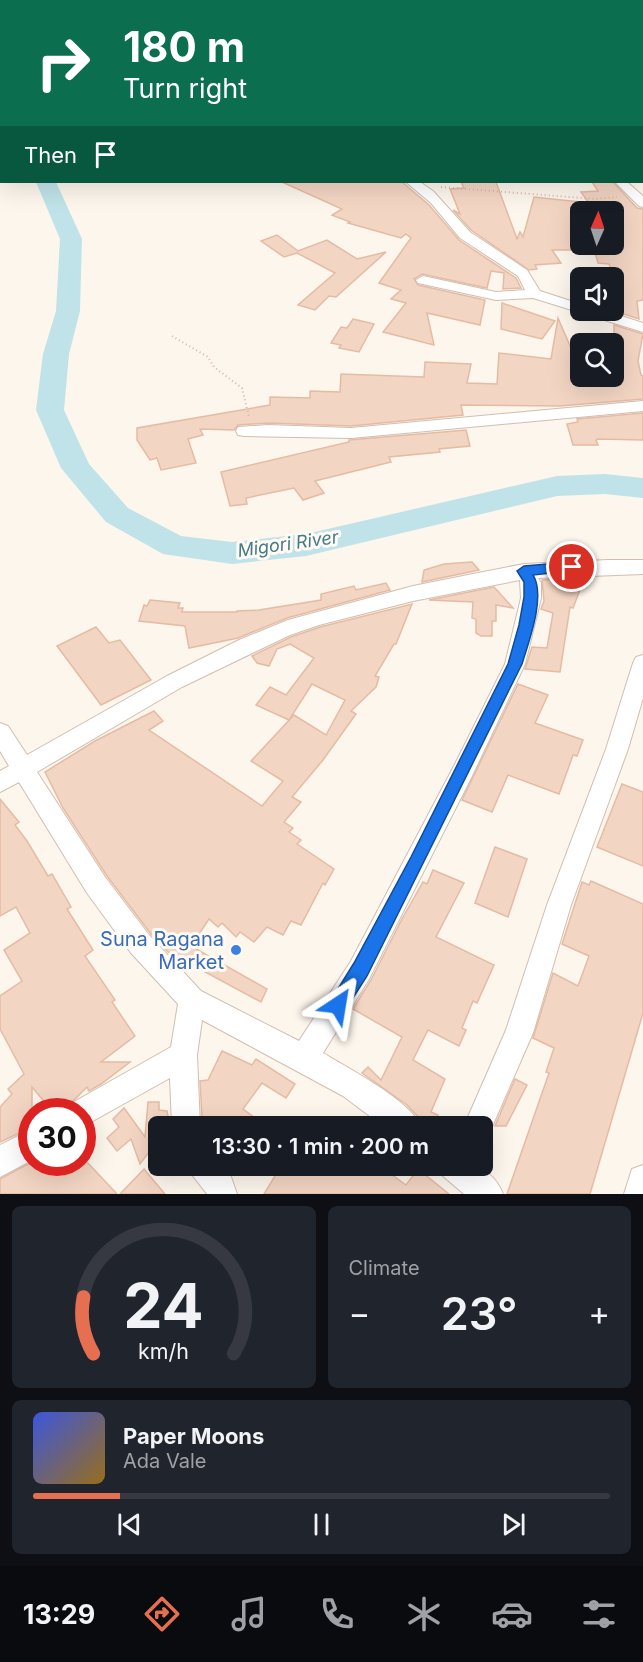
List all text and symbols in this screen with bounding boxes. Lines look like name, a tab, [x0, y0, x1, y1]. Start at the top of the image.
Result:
text: 180 m	[123, 21, 245, 72]
icon: right	[24, 24, 102, 102]
text: Turn right	[123, 72, 247, 105]
icon: arrive	[89, 138, 122, 171]
text: Then	[24, 142, 77, 168]
north arrow	[570, 201, 624, 255]
map controls	[570, 201, 624, 387]
button: sound	[570, 267, 624, 321]
button: search	[570, 333, 624, 387]
water label: Migori River	[236, 526, 341, 561]
pin	[546, 541, 597, 592]
icon: arrive	[555, 550, 588, 583]
place label: Suna Ragana Market	[100, 927, 224, 974]
marker: Suna Ragana Market	[229, 943, 243, 957]
position arrow	[306, 973, 370, 1037]
speed limit sign: 30	[18, 1098, 96, 1176]
text: 13:30 · 1 min · 200 m	[212, 1133, 429, 1159]
text: Climate	[349, 1256, 420, 1280]
text: 24	[123, 1268, 204, 1343]
text: 23°	[441, 1286, 518, 1341]
text: −	[349, 1293, 370, 1333]
text: +	[588, 1293, 610, 1333]
text: km/h	[138, 1338, 189, 1364]
text: Paper Moons	[123, 1423, 264, 1449]
text: Ada Vale	[123, 1449, 206, 1473]
icon: previous	[113, 1508, 146, 1541]
icon: pause	[305, 1508, 338, 1541]
icon: next	[497, 1508, 530, 1541]
icon: directions	[141, 1593, 183, 1635]
icon: music	[228, 1593, 270, 1635]
icon: phone	[316, 1593, 358, 1635]
icon: climate	[403, 1593, 445, 1635]
icon: car	[491, 1593, 533, 1635]
icon: filters	[578, 1593, 620, 1635]
text: 13:29	[23, 1598, 95, 1631]

